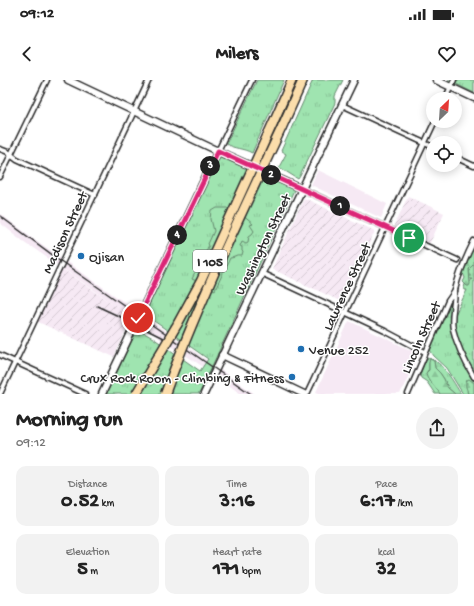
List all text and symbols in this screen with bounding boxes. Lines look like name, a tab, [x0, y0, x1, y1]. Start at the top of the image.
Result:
text: 09:12	[20, 5, 54, 23]
icon: back	[16, 43, 38, 65]
icon: heart	[436, 43, 458, 65]
text: Milers	[216, 44, 258, 65]
north arrow	[426, 92, 462, 128]
map controls	[426, 92, 462, 172]
button: locate	[426, 136, 462, 172]
pin: 3	[200, 156, 220, 176]
text: 3	[207, 160, 213, 172]
pin: 2	[261, 165, 281, 185]
text: 2	[268, 169, 274, 181]
street label: Madison Street	[40, 188, 93, 277]
street label: Washington Street	[232, 191, 297, 298]
pin: 1	[330, 196, 350, 216]
text: 1	[338, 200, 342, 212]
pin	[392, 221, 426, 255]
pin: 4	[167, 225, 187, 245]
icon: arrive	[398, 227, 420, 249]
text: 4	[174, 229, 180, 241]
street label: Lawrence Street	[320, 239, 377, 334]
place label: Ojisan	[89, 250, 124, 267]
road number: I 105	[193, 250, 227, 272]
marker: Ojisan	[76, 251, 86, 261]
street label: Lincoln Street	[399, 298, 446, 377]
pin	[121, 301, 155, 335]
icon: check	[127, 307, 149, 329]
place label: Venue 252	[308, 343, 369, 360]
marker: Venue 252	[296, 344, 306, 354]
place label: Crux Rock Room - Climbing & Fitness	[81, 371, 285, 388]
marker: Crux Rock Room - Climbing & Fitness	[287, 372, 297, 382]
button: share	[416, 407, 458, 449]
text: Morning run	[16, 408, 122, 434]
text: 09:12	[16, 436, 46, 451]
text: Distance	[68, 479, 107, 491]
text: Time	[227, 479, 247, 491]
text: Pace	[376, 479, 397, 491]
text: 0.52	[61, 491, 99, 514]
text: 3:16	[220, 491, 254, 514]
text: 6:17	[360, 491, 395, 514]
text: km	[99, 498, 114, 510]
text: /km	[395, 498, 413, 510]
text: Elevation	[66, 547, 110, 559]
text: Heart rate	[212, 547, 262, 559]
text: kcal	[378, 547, 395, 559]
text: 5	[77, 559, 88, 582]
text: 171	[213, 559, 239, 582]
text: 32	[376, 559, 396, 582]
text: m	[88, 566, 98, 578]
text: bpm	[239, 566, 261, 578]

